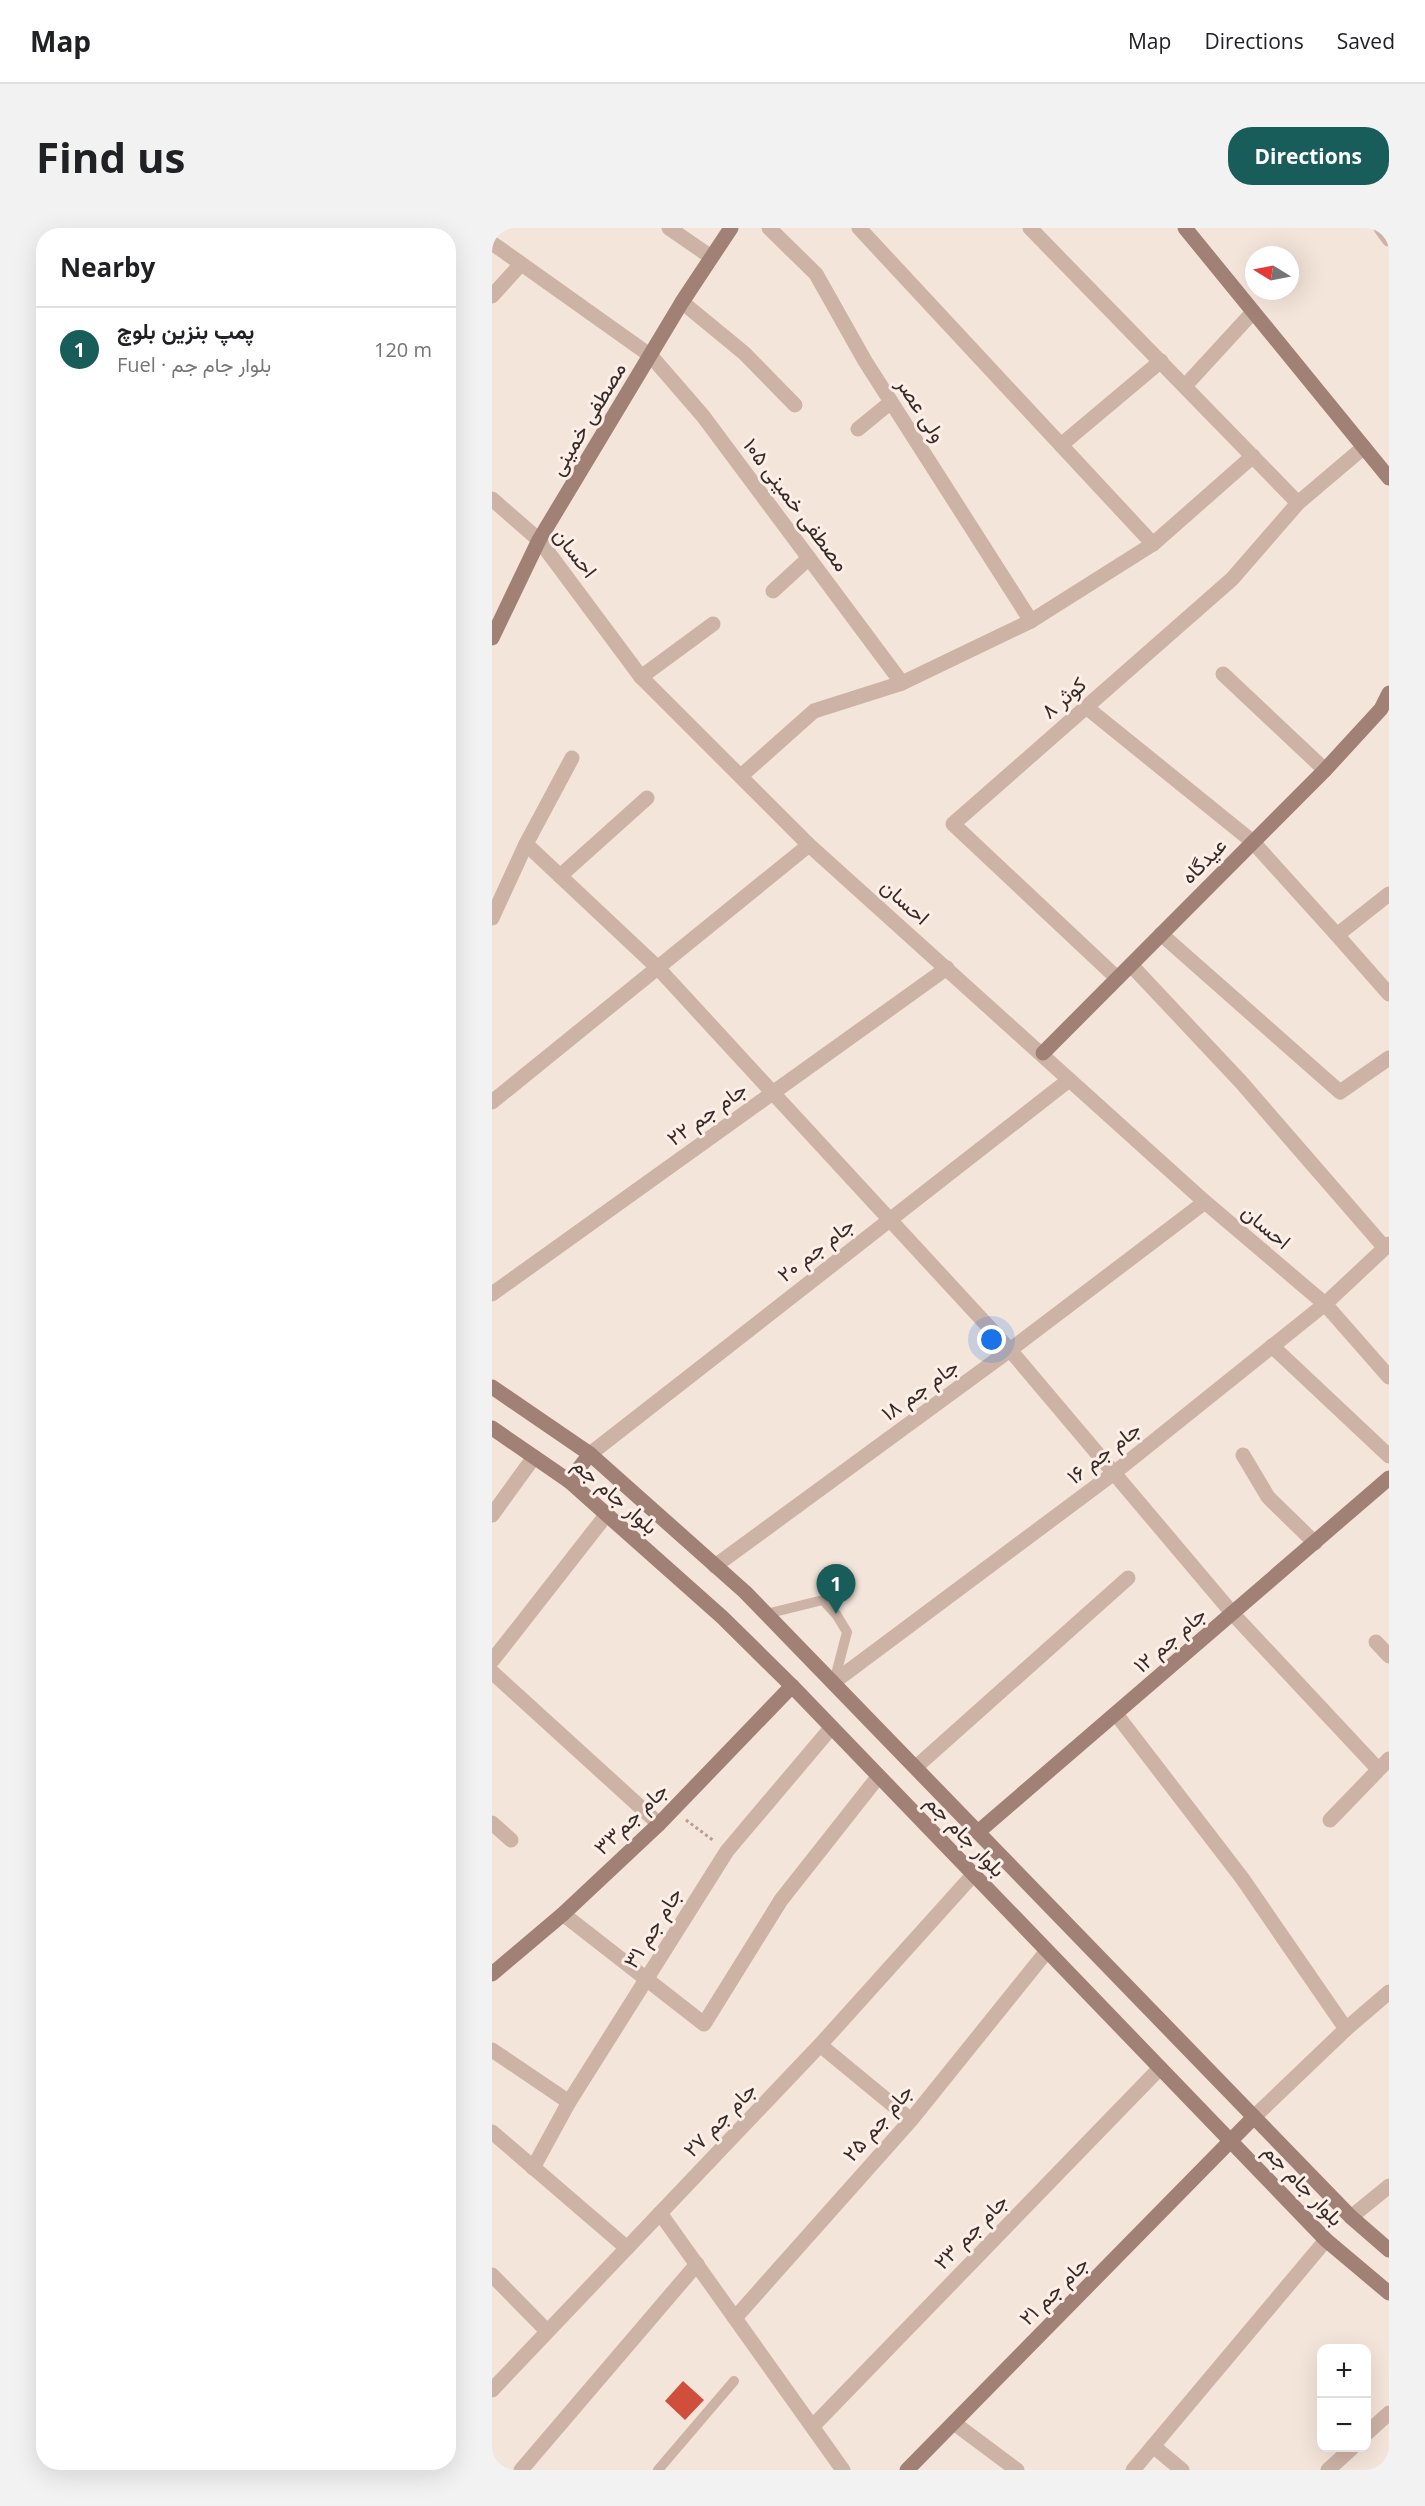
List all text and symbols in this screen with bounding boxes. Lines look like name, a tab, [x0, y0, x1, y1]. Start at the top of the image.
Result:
text: Map	[30, 22, 91, 60]
text: Map	[1128, 27, 1171, 55]
text: Directions	[1204, 27, 1304, 55]
text: Saved	[1337, 27, 1395, 55]
button: Directions	[1228, 127, 1389, 185]
text: Find us	[36, 128, 185, 185]
north arrow	[1245, 246, 1299, 300]
text: Nearby	[60, 249, 155, 285]
text: پمپ بنزین بلوچ	[117, 315, 254, 345]
text: 1	[74, 336, 85, 363]
text: 120 m	[374, 336, 432, 363]
text: Fuel · بلوار جام جم	[117, 351, 271, 378]
street label: مصطفی خمینی	[542, 357, 632, 480]
street label: ولی عصر	[890, 371, 953, 447]
street label: مصطفی خمینی ۱۰۵	[737, 432, 856, 577]
street label: احسان	[547, 522, 604, 583]
street label: کوثر ۸	[1035, 670, 1092, 725]
street label: عیدگاه	[1174, 831, 1232, 889]
street label: احسان	[875, 872, 936, 931]
street label: جام جم ۲۲	[661, 1075, 753, 1152]
street label: احسان	[1236, 1197, 1297, 1255]
street label: جام جم ۲۰	[771, 1210, 860, 1289]
your location	[977, 1325, 1006, 1354]
street label: جام جم ۱۸	[875, 1352, 964, 1427]
street label: جام جم ۱۶	[1061, 1415, 1147, 1491]
street label: بلوار جام جم	[566, 1450, 664, 1541]
pin: 1	[816, 1564, 856, 1614]
street label: جام جم ۱۲	[1127, 1600, 1212, 1679]
street label: جام جم۳۳	[587, 1776, 674, 1861]
street label: بلوار جام جم	[919, 1788, 1012, 1883]
street label: جام جم ۳۱	[616, 1882, 689, 1974]
street label: جام جم ۲۷	[677, 2076, 763, 2163]
street label: جام جم ۲۵	[836, 2078, 919, 2168]
street label: بلوار جام جم	[1257, 2137, 1350, 2232]
street label: جام جم ۲۳	[927, 2187, 1014, 2276]
street label: جام جم ۲۱	[1012, 2249, 1095, 2332]
map controls	[1317, 2344, 1371, 2452]
button: +	[1317, 2344, 1371, 2398]
button: −	[1317, 2398, 1371, 2452]

